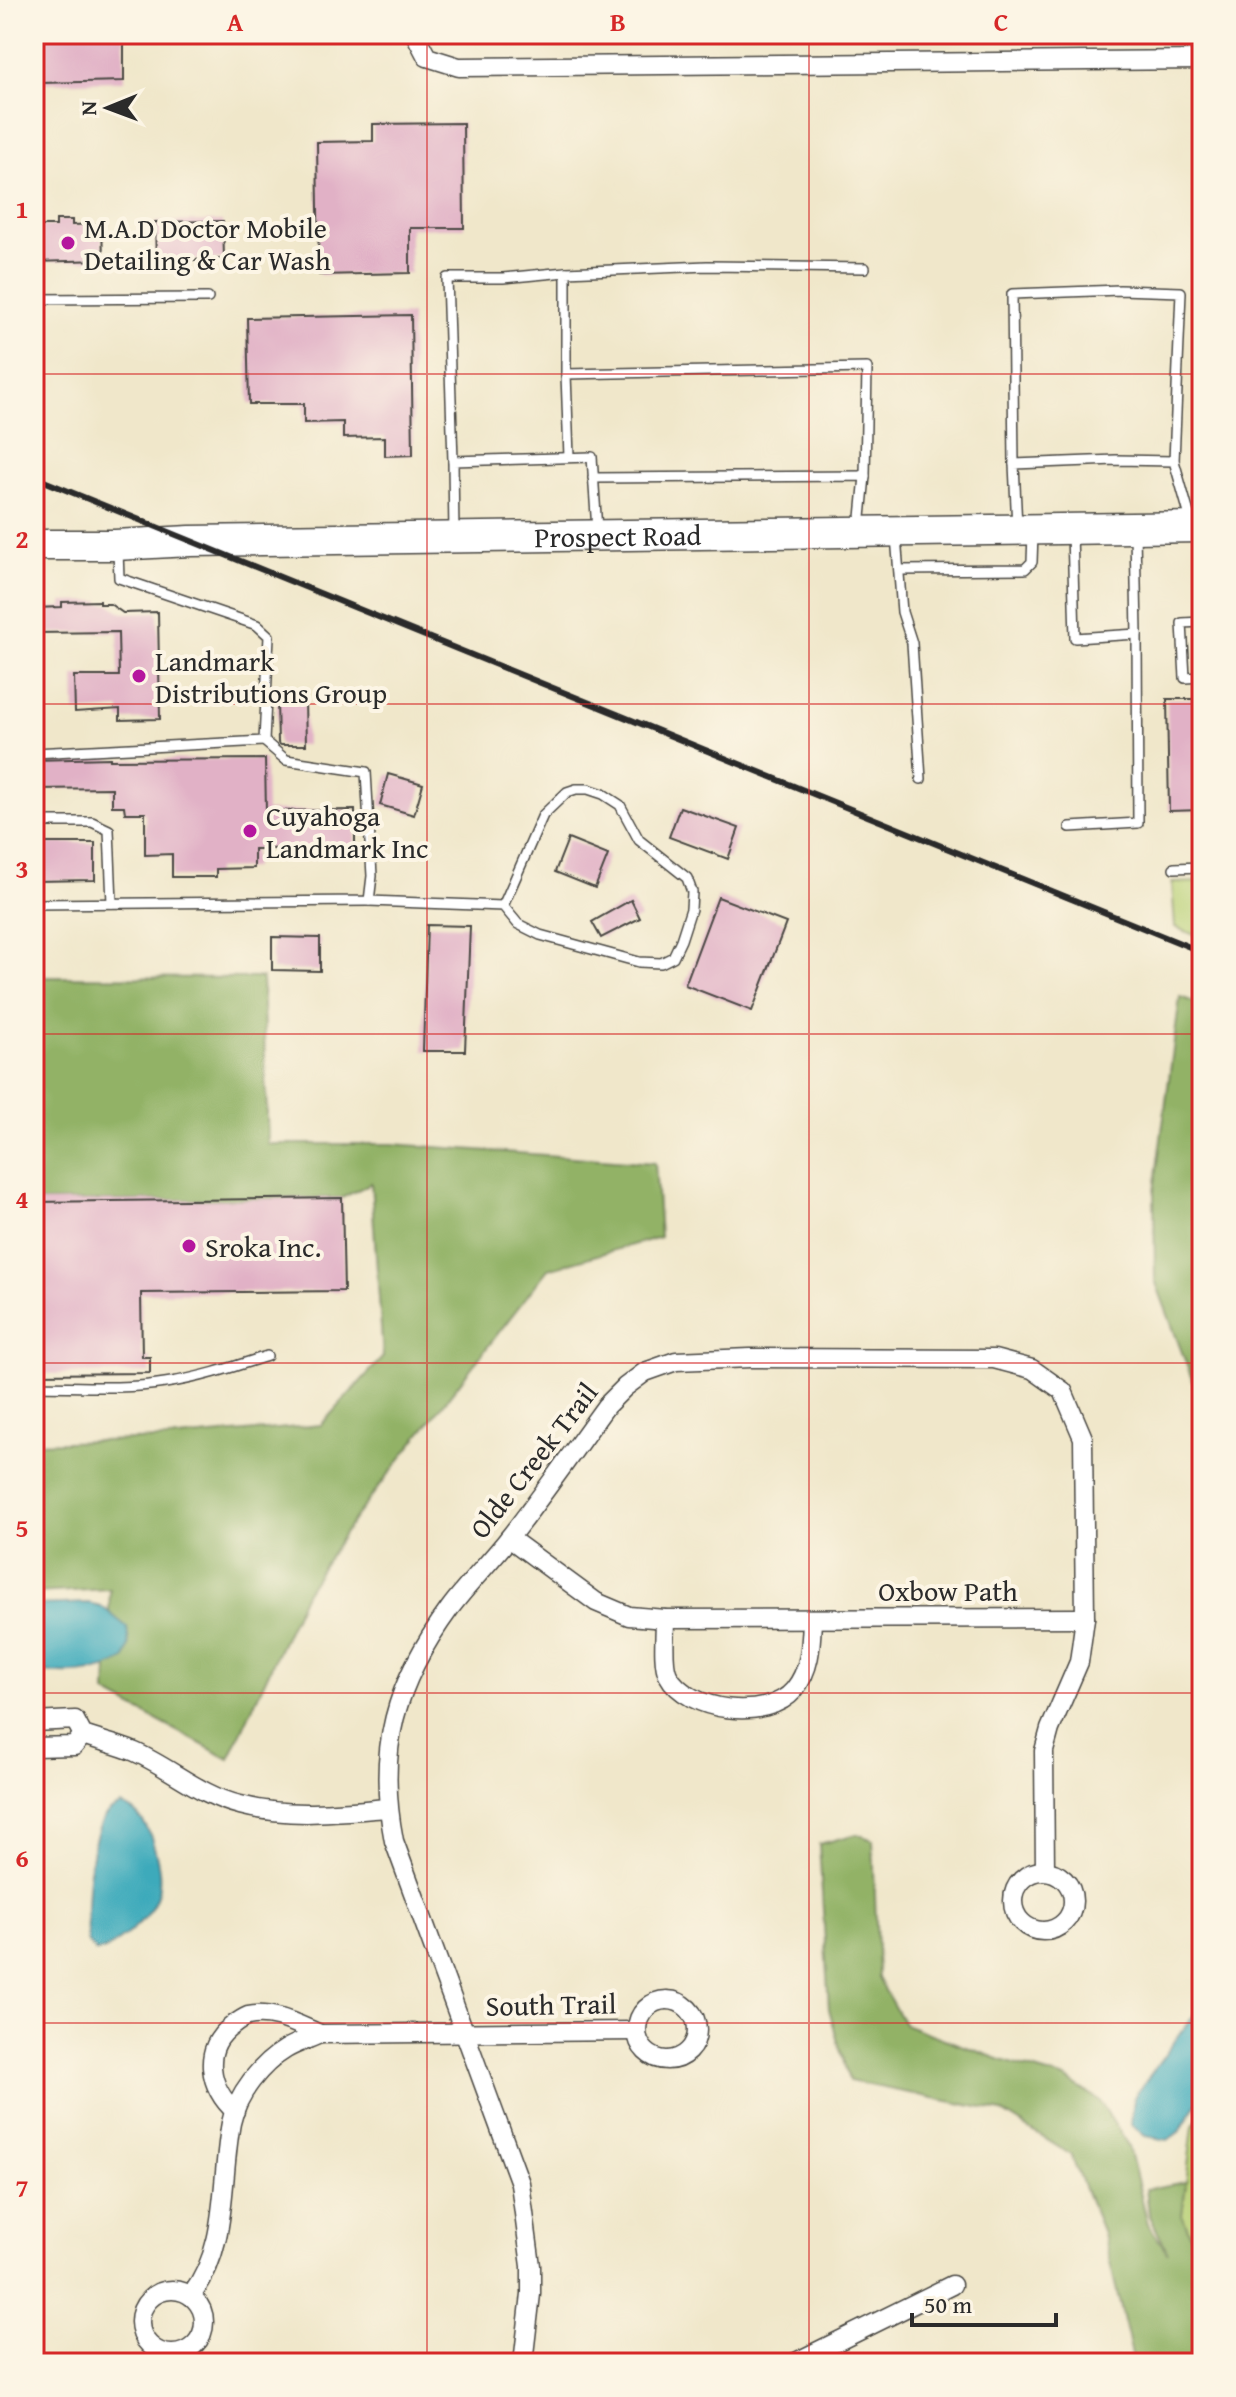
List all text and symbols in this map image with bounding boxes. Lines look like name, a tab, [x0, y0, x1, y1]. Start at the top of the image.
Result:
text: A	[227, 2, 244, 41]
text: B	[610, 2, 626, 41]
text: C	[994, 2, 1008, 41]
north arrow	[68, 68, 148, 148]
text: N	[72, 100, 104, 116]
text: 1	[15, 189, 29, 228]
place label: M.A.D Doctor Mobile Detailing & Car Wash	[84, 207, 331, 280]
marker: M.A.D Doctor Mobile Detailing & Car Wash	[59, 234, 77, 252]
street label: Prospect Road	[534, 513, 702, 557]
text: 2	[15, 519, 29, 558]
place label: Landmark Distributions Group	[155, 640, 387, 713]
marker: Landmark Distributions Group	[130, 667, 148, 685]
place label: Cuyahoga Landmark Inc	[266, 795, 428, 868]
marker: Cuyahoga Landmark Inc	[241, 822, 259, 840]
text: 3	[15, 849, 29, 888]
text: 4	[15, 1179, 29, 1218]
place label: Sroka Inc.	[205, 1226, 321, 1267]
marker: Sroka Inc.	[180, 1237, 198, 1255]
street label: Olde Creek Trail	[459, 1373, 607, 1547]
text: 5	[15, 1508, 29, 1547]
street label: Oxbow Path	[878, 1570, 1018, 1611]
text: 6	[15, 1838, 29, 1877]
street label: South Trail	[485, 1982, 617, 2026]
text: 7	[15, 2168, 29, 2207]
scale bar	[912, 2277, 1056, 2327]
text: 50 m	[924, 2287, 972, 2322]

